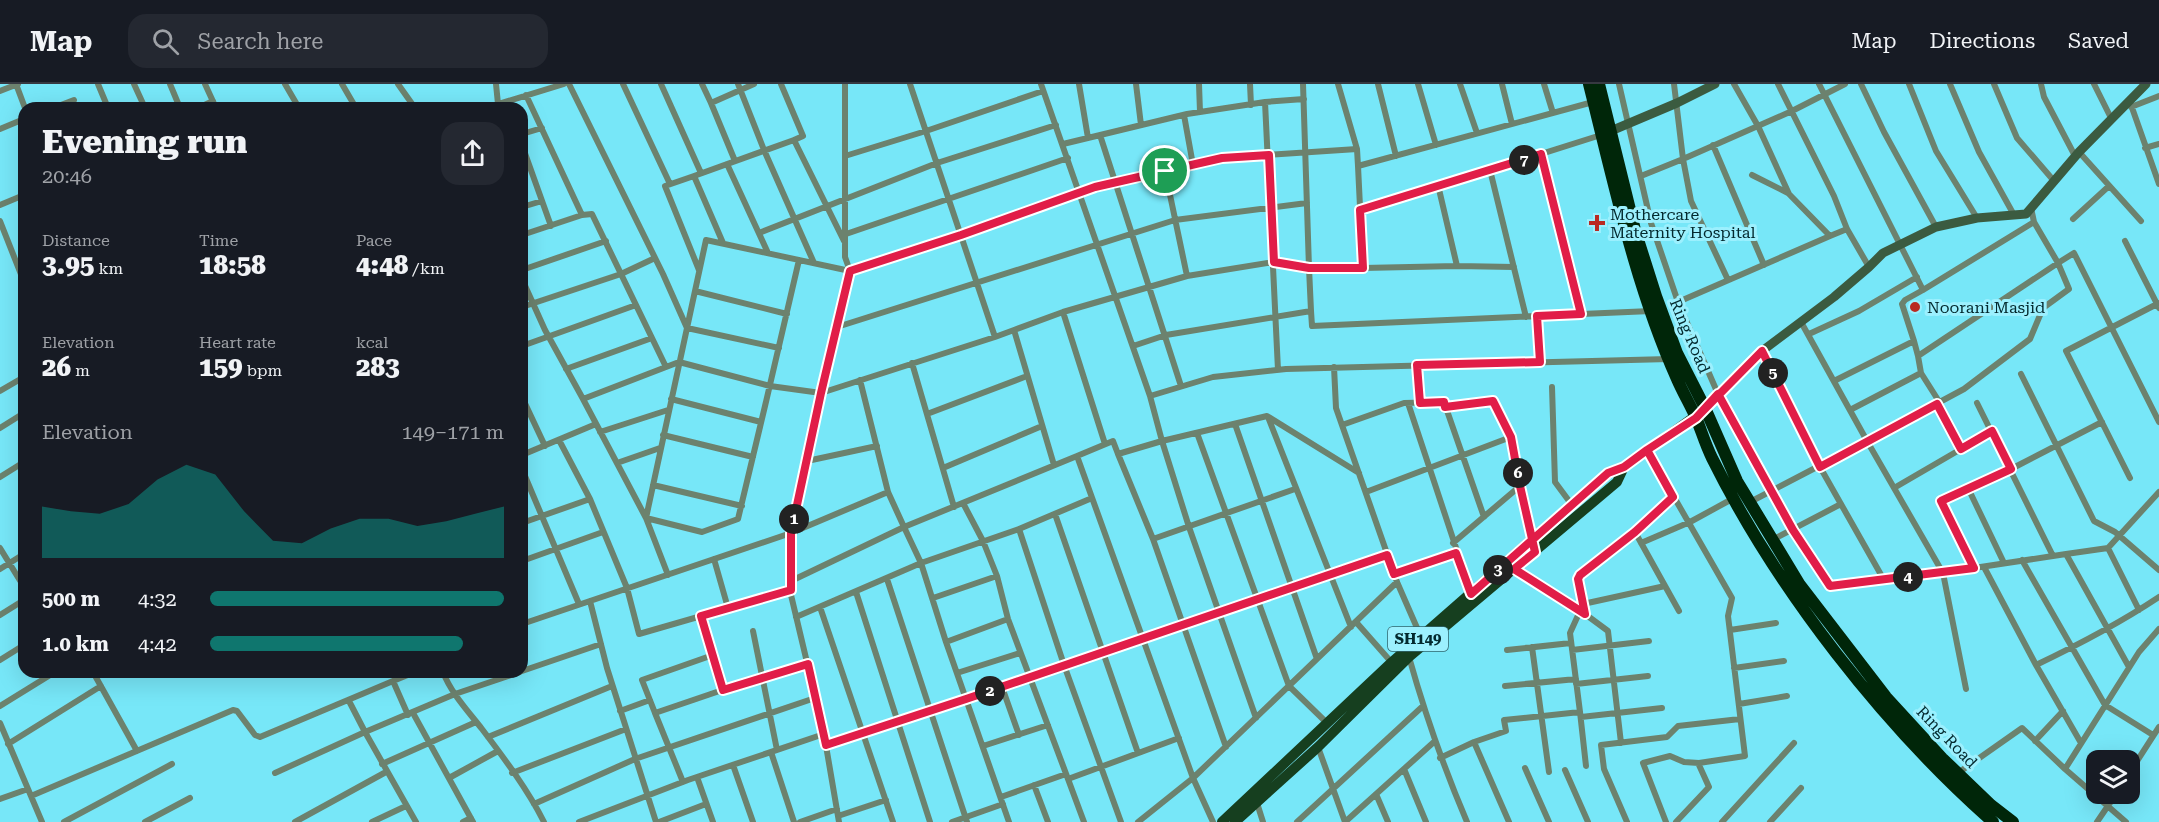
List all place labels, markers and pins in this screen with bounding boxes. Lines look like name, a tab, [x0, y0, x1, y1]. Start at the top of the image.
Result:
pin	[1139, 145, 1190, 196]
pin: 7	[1509, 145, 1539, 175]
place label: Mothercare Maternity Hospital	[1610, 205, 1755, 242]
marker: Mothercare Maternity Hospital	[1588, 214, 1606, 232]
place label: Noorani Masjid	[1927, 298, 2045, 317]
marker: Noorani Masjid	[1908, 300, 1922, 314]
pin: 5	[1758, 358, 1788, 388]
pin: 6	[1503, 458, 1533, 488]
pin: 1	[779, 504, 809, 534]
pin: 3	[1483, 555, 1513, 585]
pin: 4	[1893, 562, 1923, 592]
pin: 2	[975, 676, 1005, 706]

